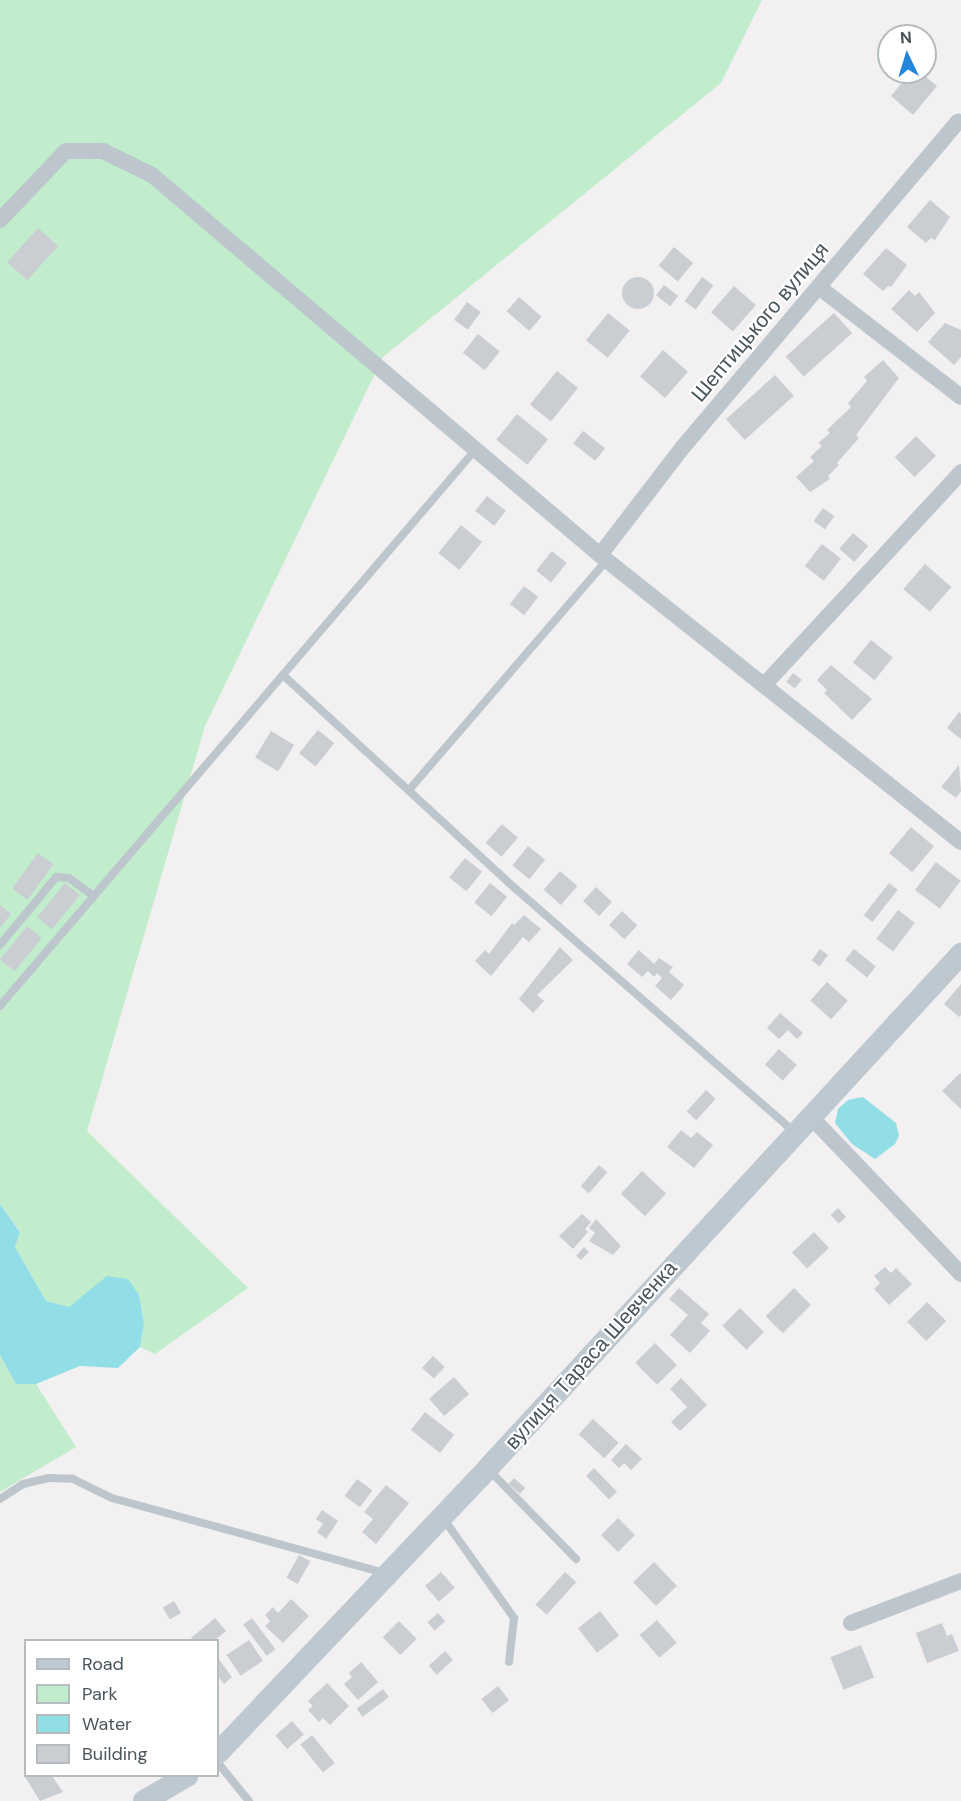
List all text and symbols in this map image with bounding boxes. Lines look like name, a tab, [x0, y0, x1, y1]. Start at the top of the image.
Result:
north arrow	[877, 24, 937, 84]
text: N	[899, 27, 912, 48]
street label: Шептицького вулиця	[686, 237, 834, 407]
street label: вулиця Тараса Шевченка	[500, 1256, 682, 1454]
legend	[24, 1639, 219, 1777]
text: Road	[82, 1652, 124, 1676]
text: Park	[82, 1682, 118, 1706]
text: Water	[82, 1712, 132, 1736]
text: Building	[82, 1742, 147, 1766]

